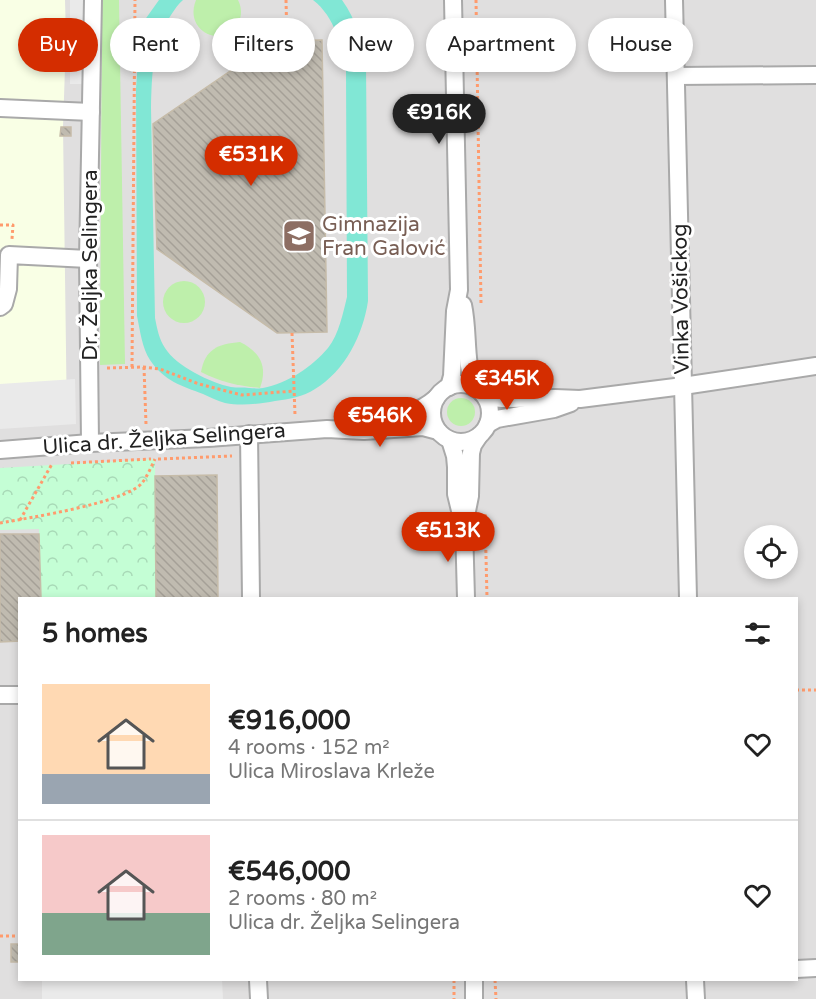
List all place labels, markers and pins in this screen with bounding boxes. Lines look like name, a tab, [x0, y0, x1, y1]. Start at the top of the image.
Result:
pin: €916K	[397, 94, 481, 145]
pin: €531K	[209, 136, 293, 187]
place label: Gimnazija Fran Galović	[322, 212, 445, 261]
school or university icon: Gimnazija Fran Galović	[281, 218, 317, 254]
pin: €345K	[465, 360, 549, 411]
pin: €546K	[338, 397, 422, 448]
pin: €513K	[406, 512, 490, 563]

